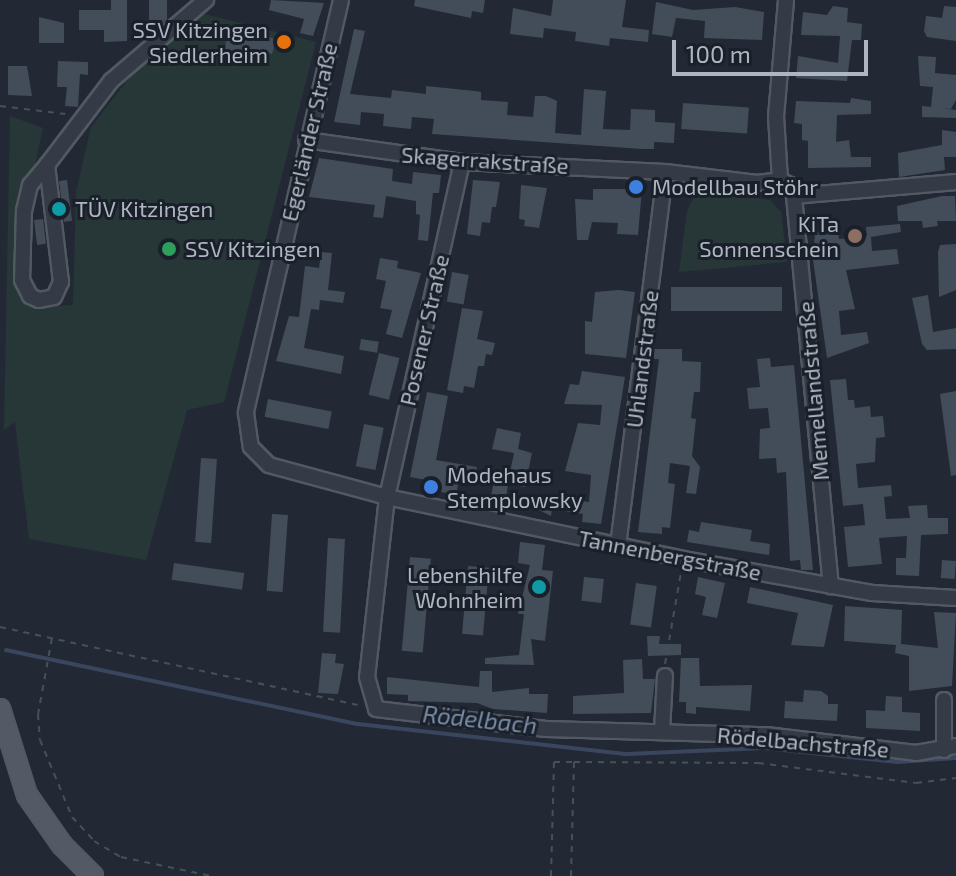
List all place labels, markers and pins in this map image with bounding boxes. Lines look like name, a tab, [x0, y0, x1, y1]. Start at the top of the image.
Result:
place label: SSV Kitzingen Siedlerheim	[132, 16, 268, 68]
marker: SSV Kitzingen Siedlerheim	[275, 33, 293, 51]
place label: Modellbau Stöhr	[652, 174, 818, 200]
marker: Modellbau Stöhr	[627, 178, 645, 196]
place label: TÜV Kitzingen	[75, 196, 214, 222]
marker: TÜV Kitzingen	[50, 200, 68, 218]
place label: KiTa Sonnenschein	[699, 210, 839, 262]
marker: KiTa Sonnenschein	[846, 227, 864, 245]
place label: SSV Kitzingen	[185, 236, 321, 262]
marker: SSV Kitzingen	[160, 240, 178, 258]
place label: Modehaus Stemplowsky	[447, 461, 583, 512]
marker: Modehaus Stemplowsky	[422, 478, 440, 496]
place label: Lebenshilfe Wohnheim	[407, 561, 523, 612]
marker: Lebenshilfe Wohnheim	[530, 578, 548, 596]

